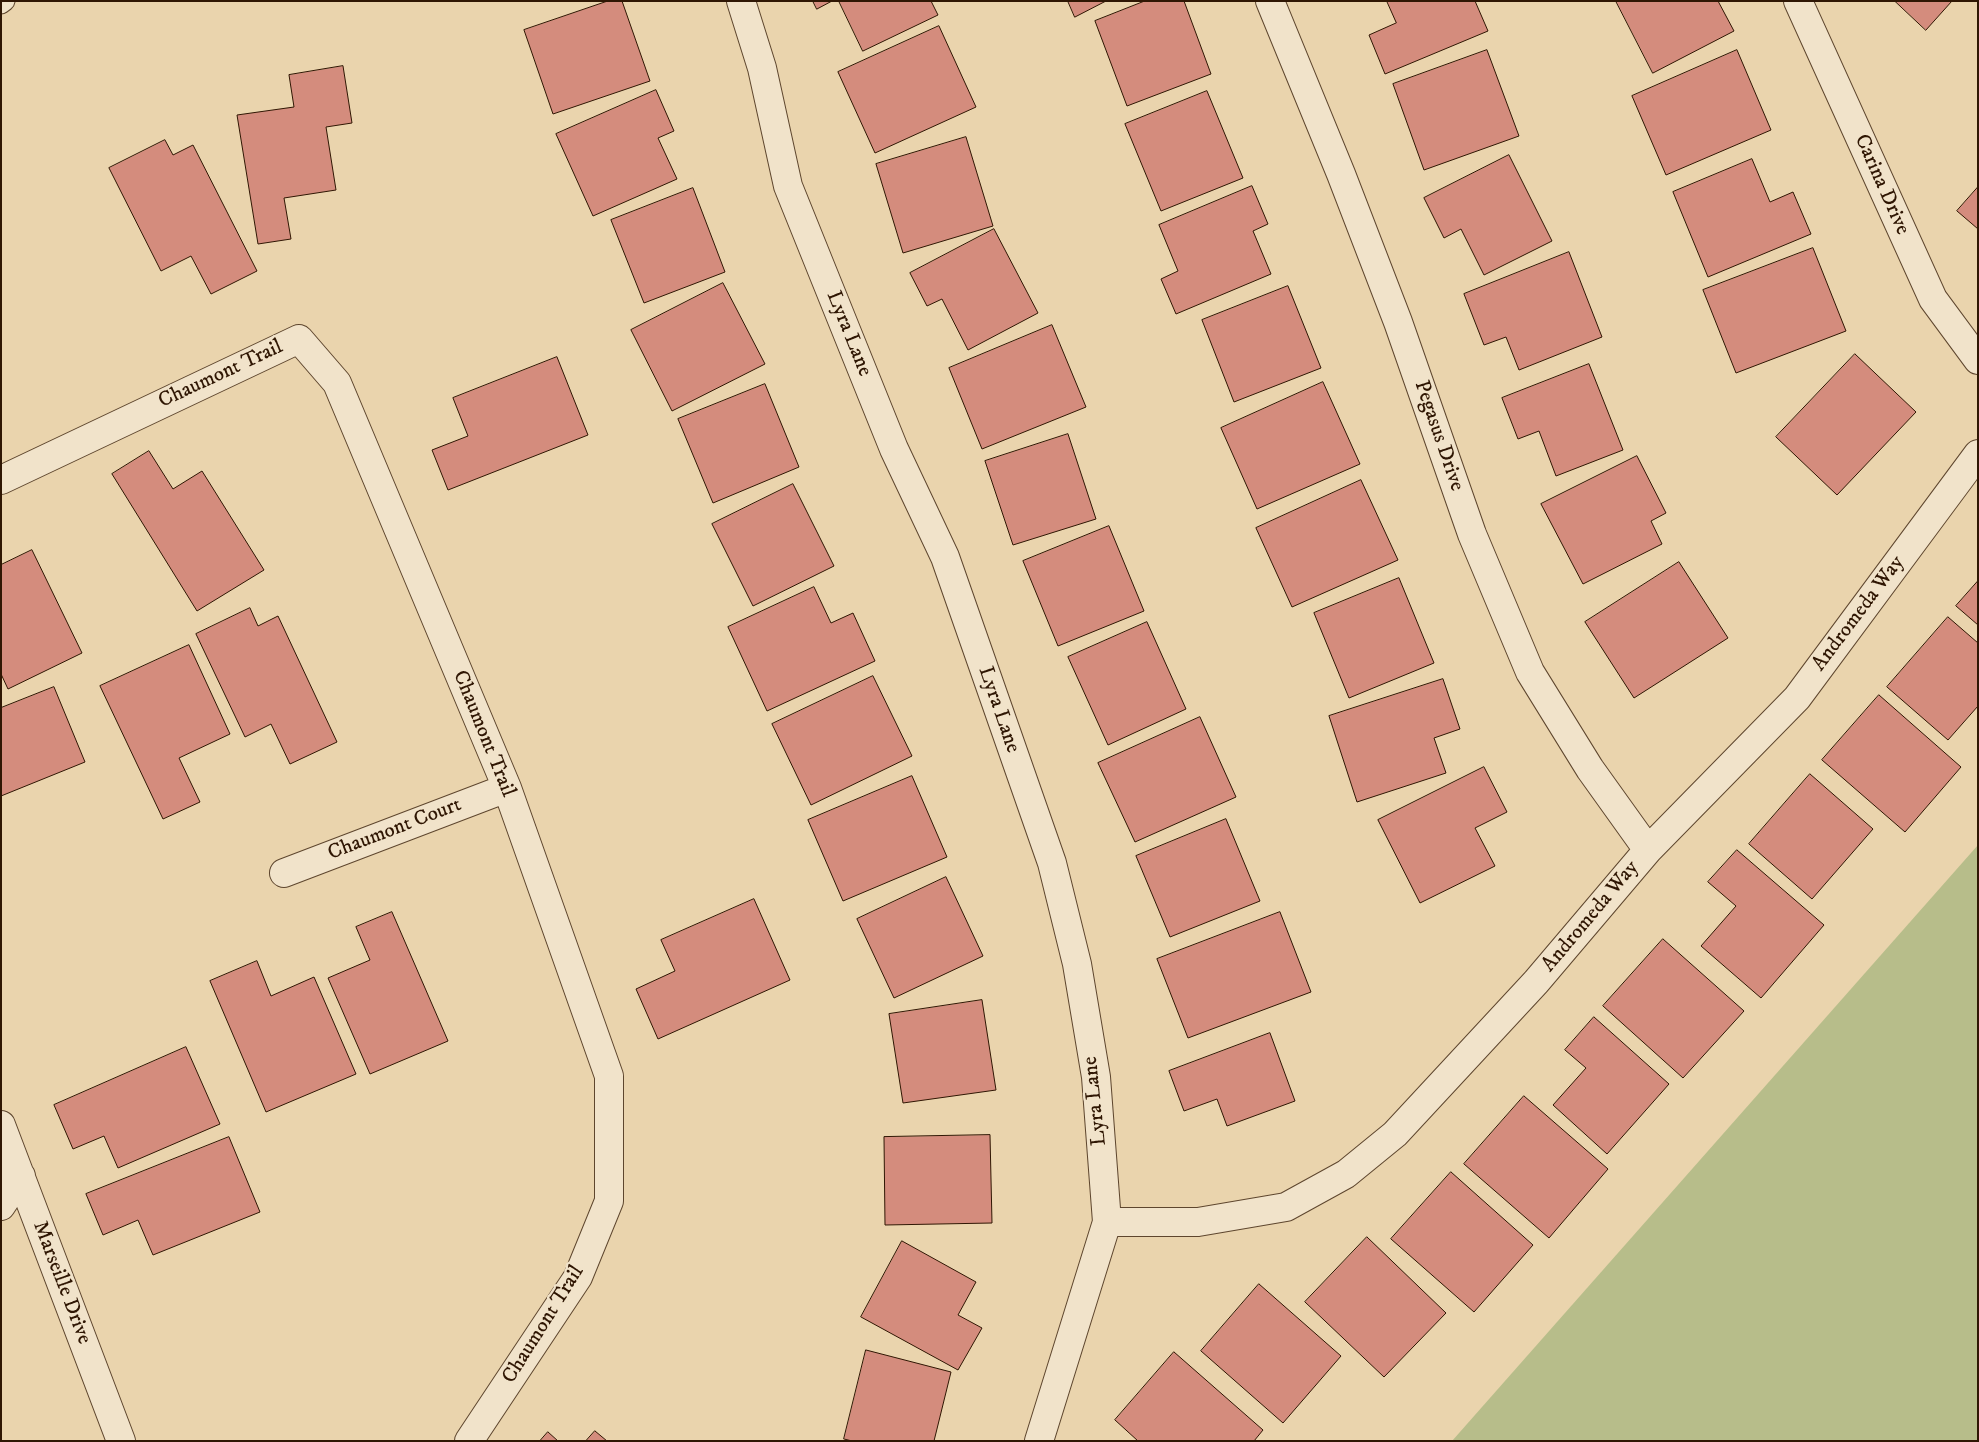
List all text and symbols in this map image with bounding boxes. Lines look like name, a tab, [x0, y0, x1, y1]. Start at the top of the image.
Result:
street label: Carina Drive	[1848, 131, 1914, 239]
street label: Lyra Lane	[820, 288, 876, 380]
street label: Chaumont Trail	[155, 335, 287, 415]
street label: Pegasus Drive	[1407, 377, 1469, 495]
street label: Andromeda Way	[1807, 551, 1911, 677]
street label: Lyra Lane	[971, 663, 1025, 757]
street label: Chaumont Trail	[446, 667, 520, 801]
street label: Chaumont Court	[325, 793, 465, 867]
street label: Andromeda Way	[1537, 856, 1645, 978]
street label: Lyra Lane	[1079, 1055, 1113, 1147]
street label: Marseille Drive	[26, 1218, 96, 1348]
street label: Chaumont Trail	[498, 1261, 590, 1389]

